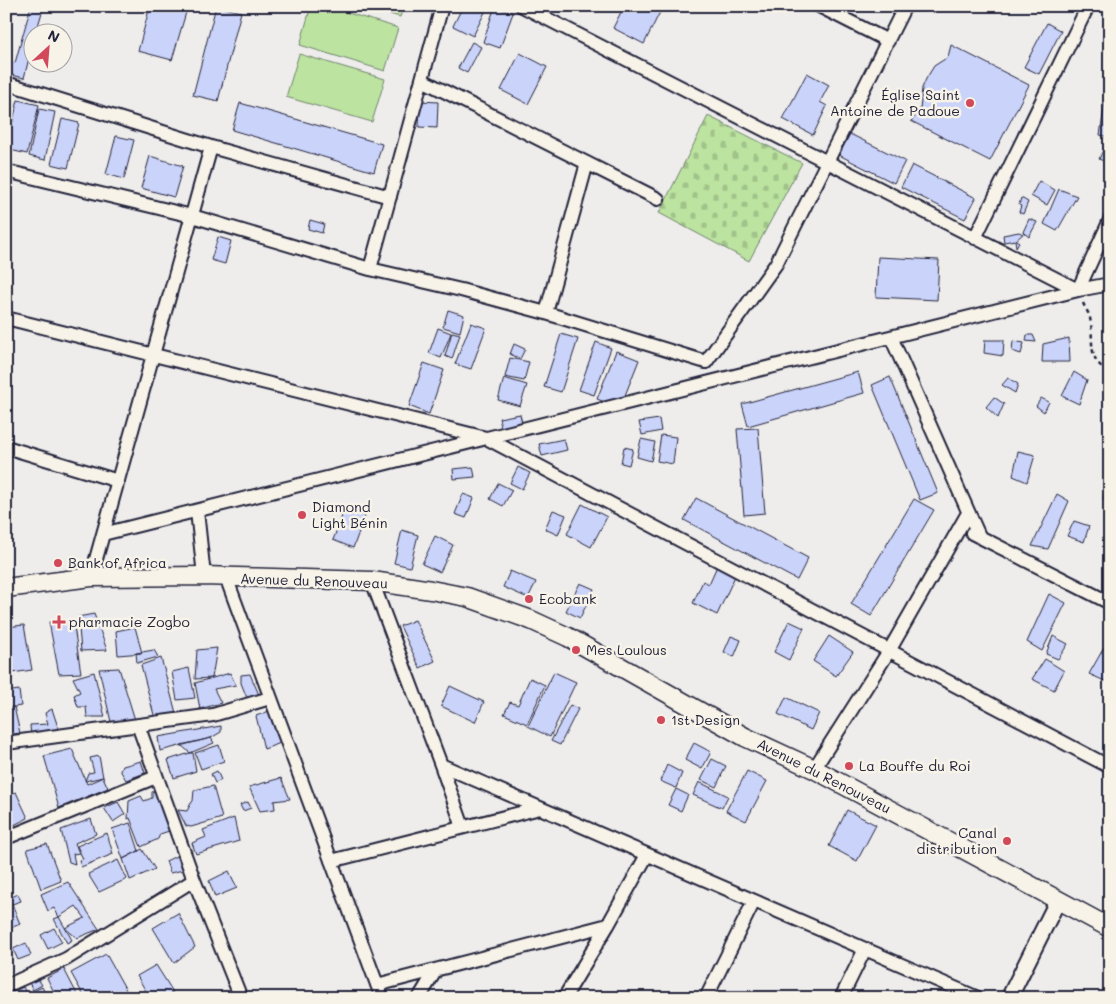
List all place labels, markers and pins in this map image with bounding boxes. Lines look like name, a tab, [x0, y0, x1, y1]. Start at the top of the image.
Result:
place label: Église Saint Antoine de Padoue	[830, 85, 960, 120]
marker: Église Saint Antoine de Padoue	[964, 97, 976, 109]
place label: Diamond Light Bénin	[312, 497, 387, 532]
marker: Diamond Light Bénin	[296, 509, 308, 521]
place label: Bank of Africa	[68, 553, 167, 572]
marker: Bank of Africa	[52, 557, 64, 569]
place label: Ecobank	[539, 589, 596, 608]
marker: Ecobank	[523, 593, 535, 605]
place label: pharmacie Zogbo	[69, 612, 190, 631]
marker: pharmacie Zogbo	[53, 616, 65, 628]
place label: Mes Loulous	[586, 640, 667, 659]
marker: Mes Loulous	[570, 644, 582, 656]
place label: 1st Design	[671, 710, 740, 729]
marker: 1st Design	[655, 714, 667, 726]
place label: La Bouffe du Roi	[859, 756, 971, 775]
marker: La Bouffe du Roi	[843, 760, 855, 772]
place label: Canal distribution	[916, 823, 997, 858]
marker: Canal distribution	[1001, 835, 1013, 847]

